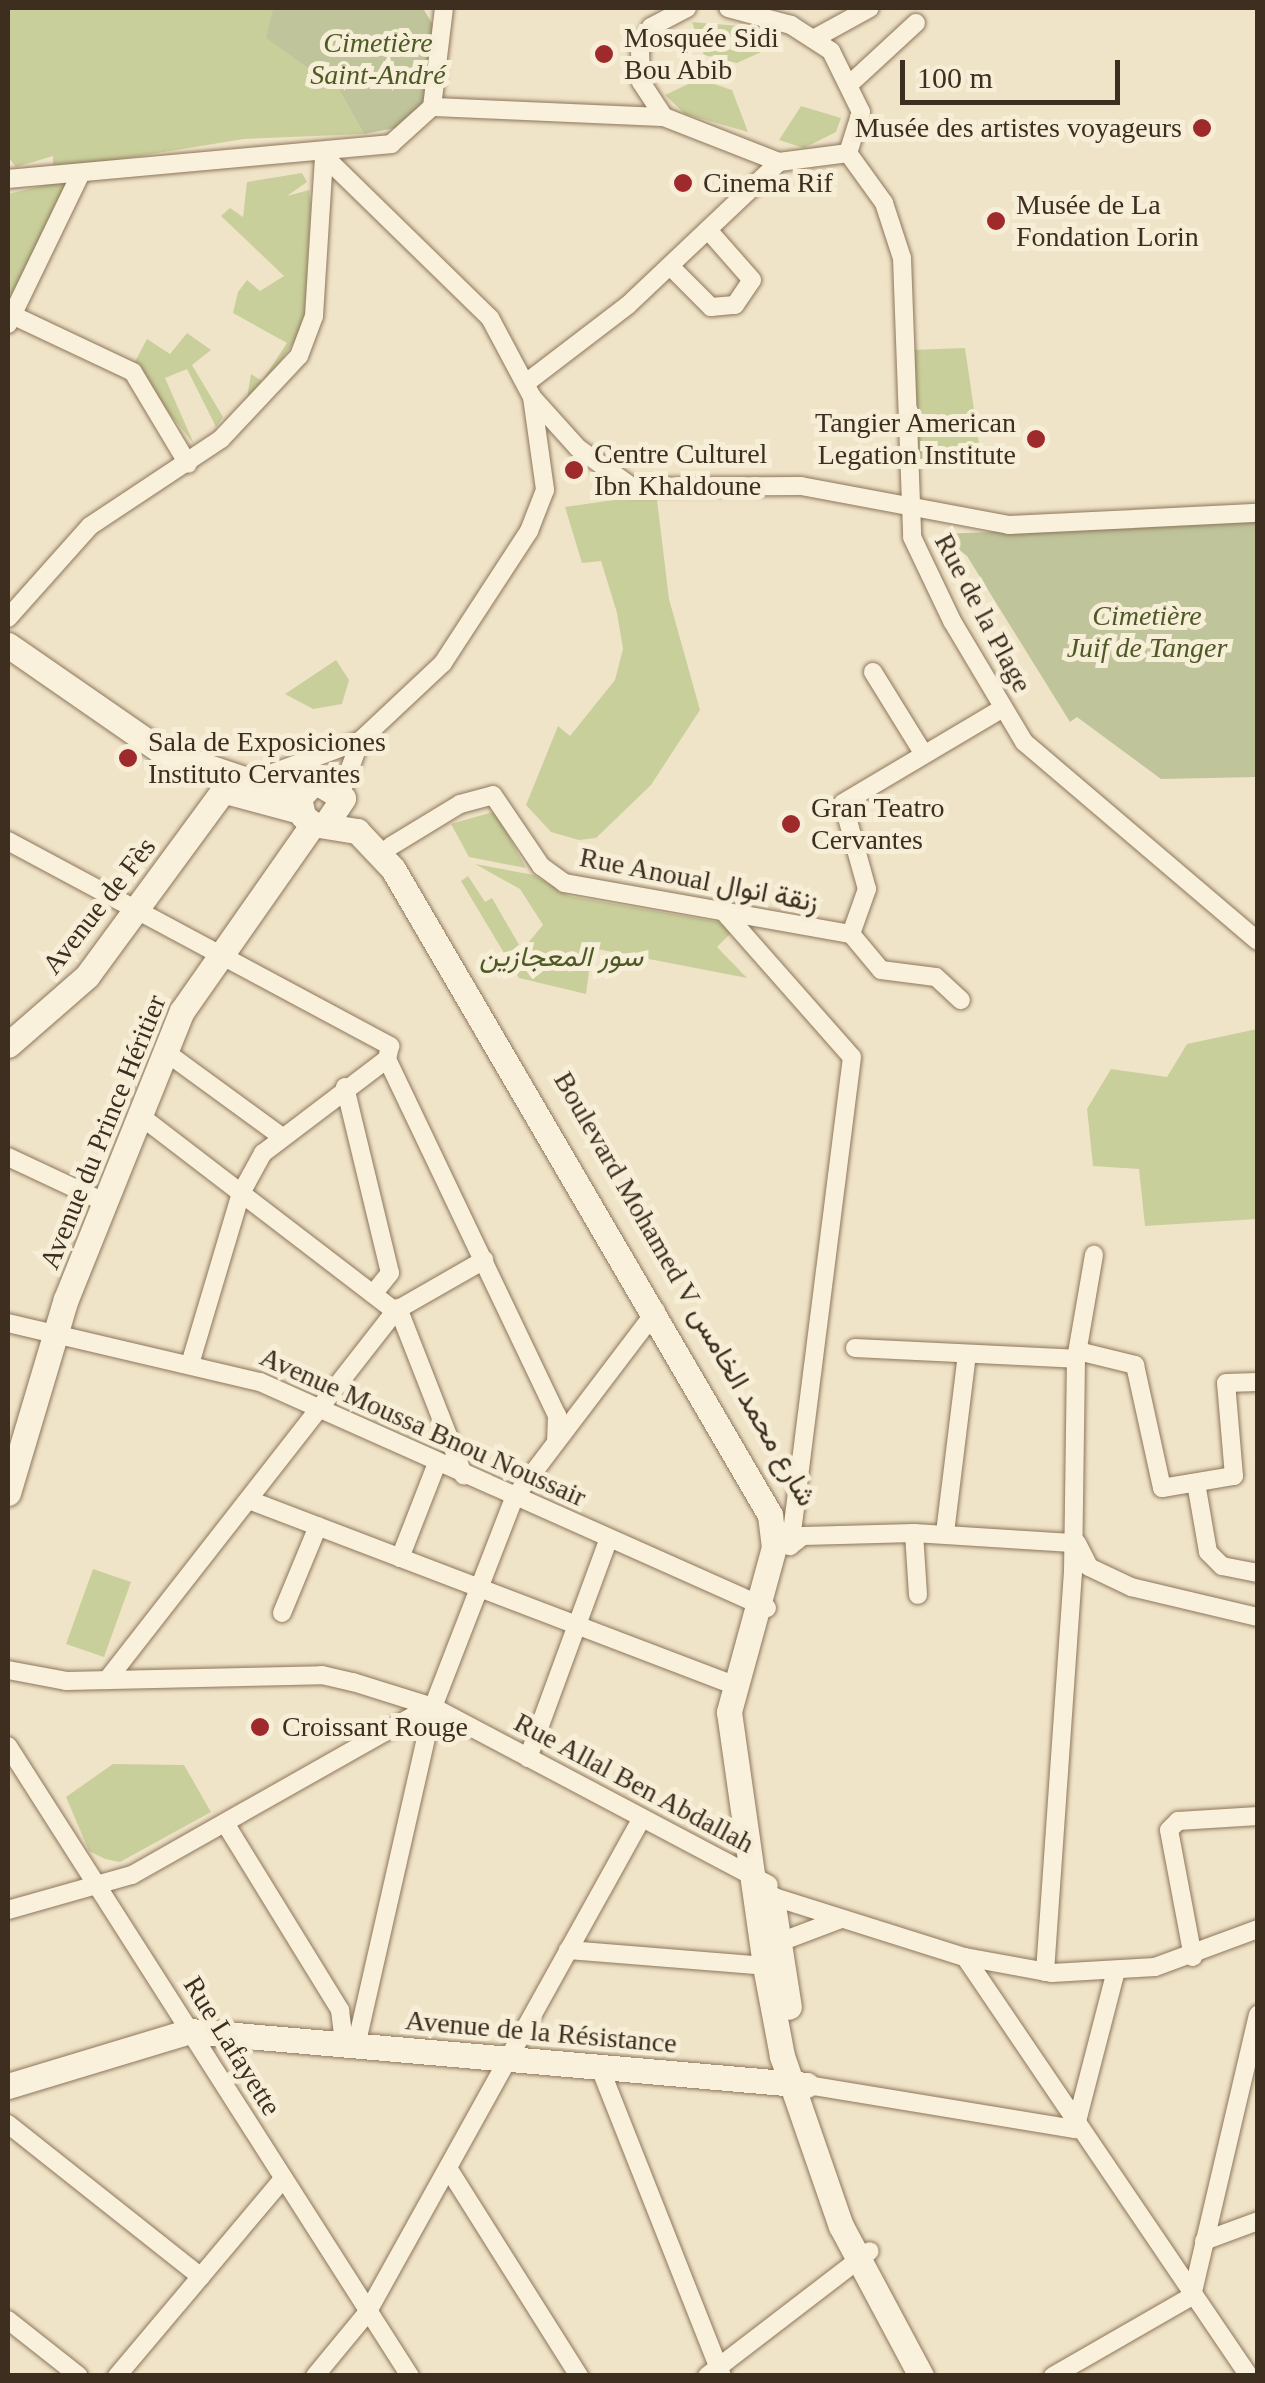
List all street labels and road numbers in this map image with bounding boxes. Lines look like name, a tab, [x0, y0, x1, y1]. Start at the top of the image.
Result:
street label: Rue de la Plage	[927, 528, 1039, 698]
street label: Avenue de Fès	[35, 831, 163, 981]
street label: Rue Anoual زنقة انوال	[576, 840, 822, 920]
street label: Avenue du Prince Héritier	[33, 990, 173, 1274]
street label: Boulevard Mohamed V شارع محمد الخامس	[546, 1065, 824, 1513]
street label: Avenue Moussa Bnou Noussair	[255, 1340, 591, 1514]
street label: Rue Allal Ben Abdallah	[507, 1705, 761, 1861]
street label: Rue Lafayette	[176, 1970, 288, 2122]
street label: Avenue de la Résistance	[404, 2003, 678, 2061]

